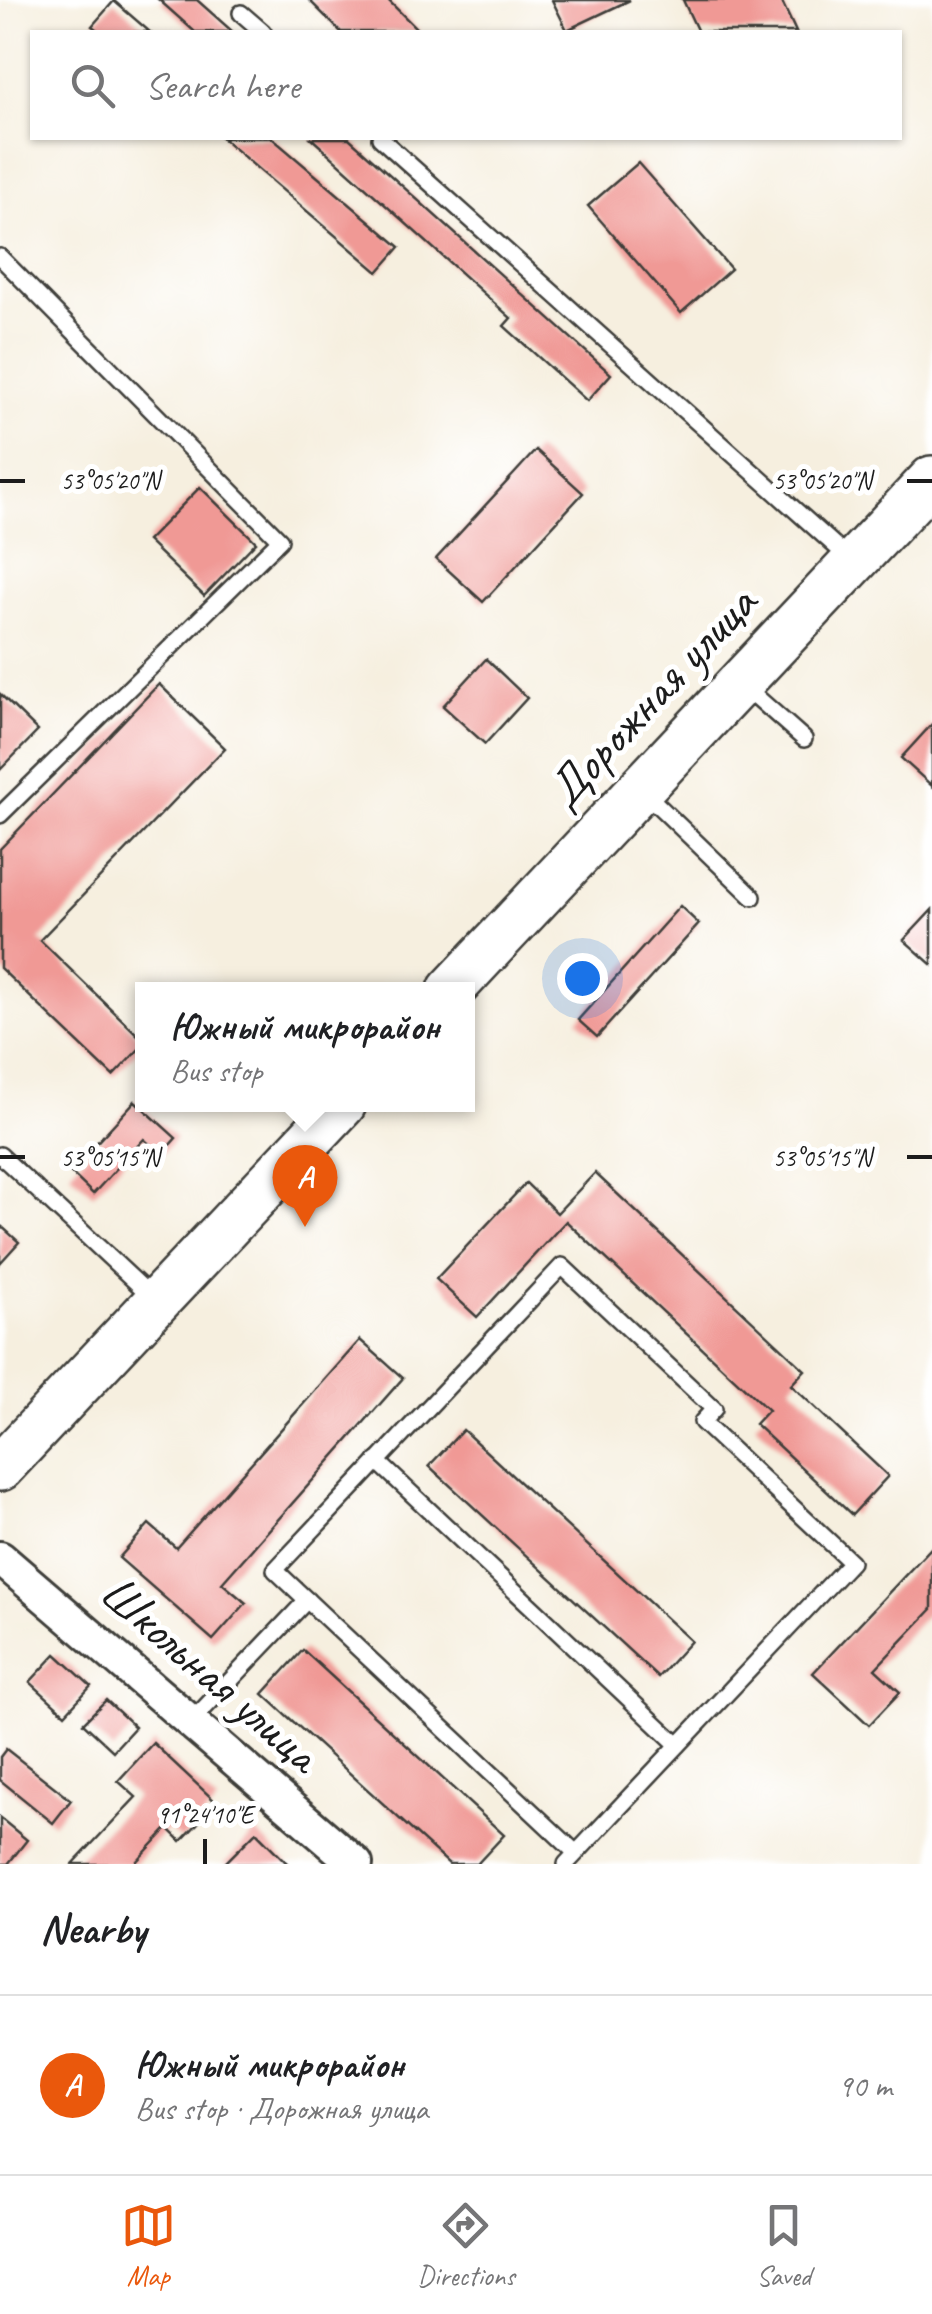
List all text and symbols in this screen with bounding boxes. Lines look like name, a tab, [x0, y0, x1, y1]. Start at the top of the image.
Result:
search box	[30, 30, 902, 140]
icon: search	[65, 58, 120, 113]
text: Search here	[145, 62, 300, 109]
text: 53°05'20"N	[61, 465, 163, 497]
text: 53°05'20"N	[773, 465, 875, 497]
street label: Дорожная улица	[532, 571, 772, 821]
your location	[557, 953, 608, 1004]
popup	[135, 982, 475, 1112]
text: Южный микрорайон	[170, 1003, 440, 1050]
text: Bus stop	[170, 1050, 262, 1091]
text: 53°05'15"N	[61, 1142, 163, 1174]
text: 53°05'15"N	[773, 1142, 875, 1174]
pin: A	[272, 1144, 338, 1227]
street label: Школьная улица	[88, 1561, 336, 1788]
text: 91°24'10"E	[157, 1799, 256, 1831]
text: Nearby	[40, 1903, 146, 1956]
text: Южный микрорайон	[135, 2041, 404, 2088]
text: A	[64, 2065, 81, 2106]
text: 90 m	[838, 2065, 892, 2106]
text: Bus stop · Дорожная улица	[135, 2088, 428, 2129]
tab: Map	[121, 2198, 176, 2293]
tab: Directions	[417, 2198, 515, 2293]
tab: Saved	[756, 2198, 811, 2293]

